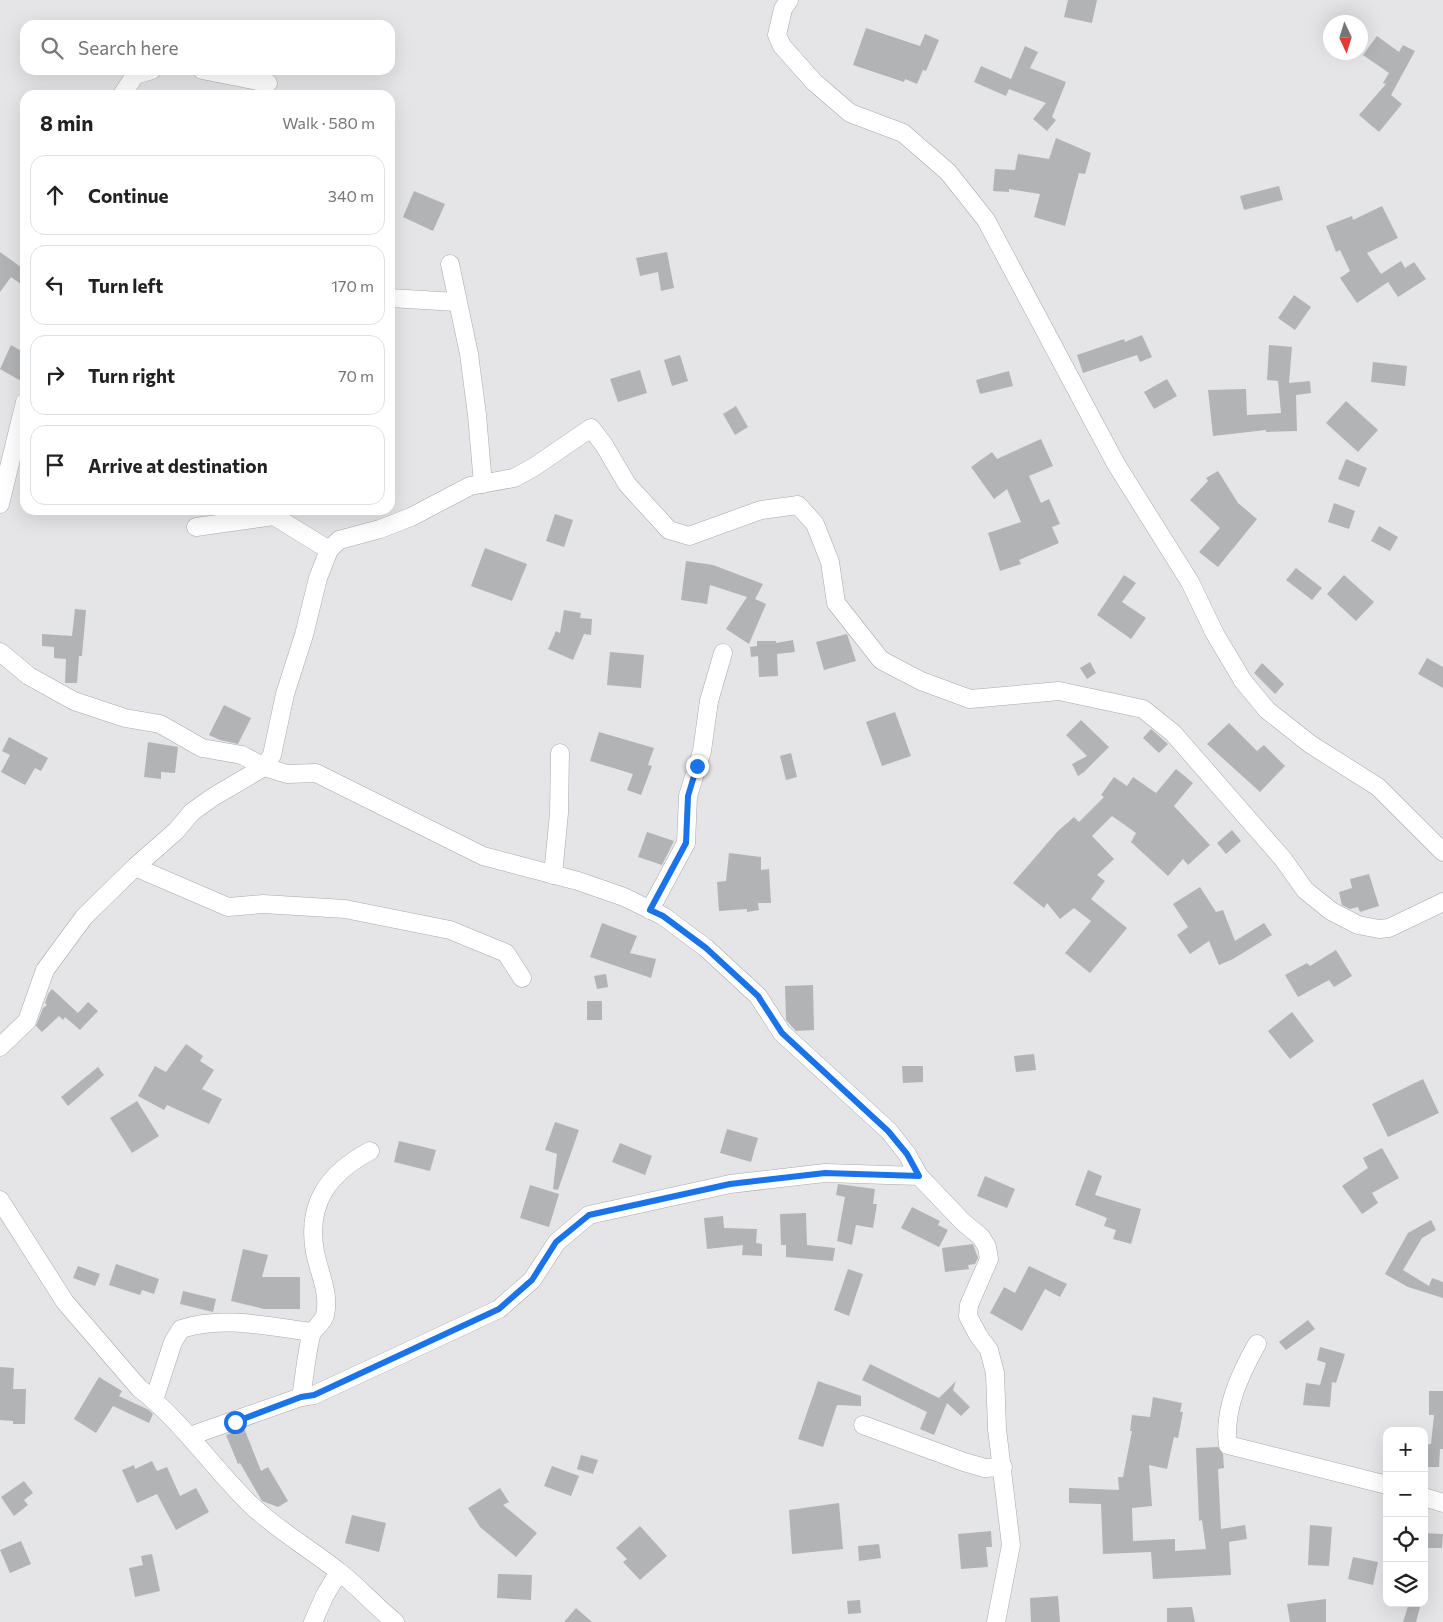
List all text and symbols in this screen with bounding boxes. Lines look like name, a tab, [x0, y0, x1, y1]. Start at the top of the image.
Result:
north arrow	[1323, 15, 1368, 60]
search box	[20, 20, 395, 75]
icon: search	[38, 34, 66, 62]
text: Search here	[78, 36, 178, 59]
text: 8 min	[40, 110, 93, 135]
text: Walk · 580 m	[282, 113, 375, 132]
icon: ahead	[41, 181, 69, 209]
text: Continue	[88, 184, 168, 207]
text: 340 m	[328, 186, 374, 205]
icon: left	[41, 271, 69, 299]
text: Turn left	[88, 274, 163, 297]
text: 170 m	[331, 276, 374, 295]
icon: right	[41, 361, 69, 389]
text: Turn right	[88, 364, 175, 387]
text: 70 m	[338, 366, 374, 385]
icon: arrive	[41, 451, 69, 479]
text: Arrive at destination	[88, 454, 268, 477]
route end	[686, 755, 709, 778]
route start	[224, 1411, 247, 1434]
map controls	[1383, 1427, 1428, 1607]
button: +	[1383, 1427, 1428, 1472]
button: −	[1383, 1472, 1428, 1517]
button: locate	[1383, 1517, 1428, 1562]
button: layers	[1383, 1562, 1428, 1607]

